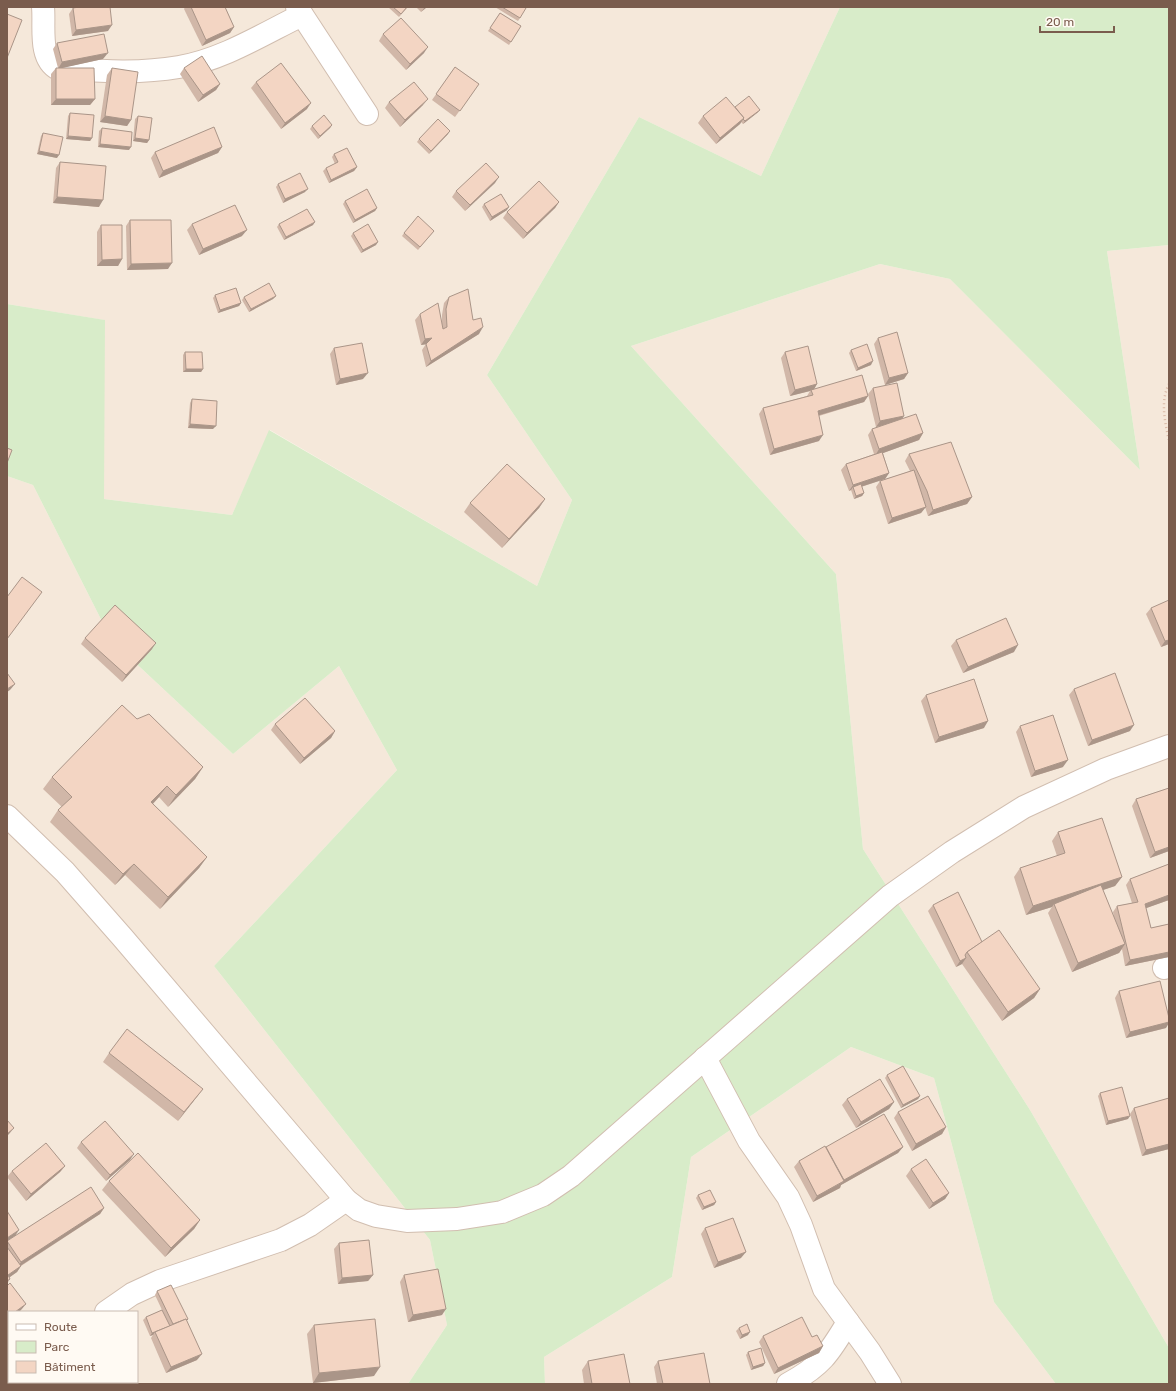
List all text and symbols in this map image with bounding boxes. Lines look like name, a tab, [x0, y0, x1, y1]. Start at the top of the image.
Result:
scale bar	[1040, 8, 1114, 34]
text: 20 m	[1046, 15, 1074, 29]
legend	[8, 1311, 138, 1383]
text: Route	[44, 1320, 78, 1334]
text: Parc	[44, 1340, 70, 1354]
text: Bâtiment	[44, 1360, 96, 1374]

